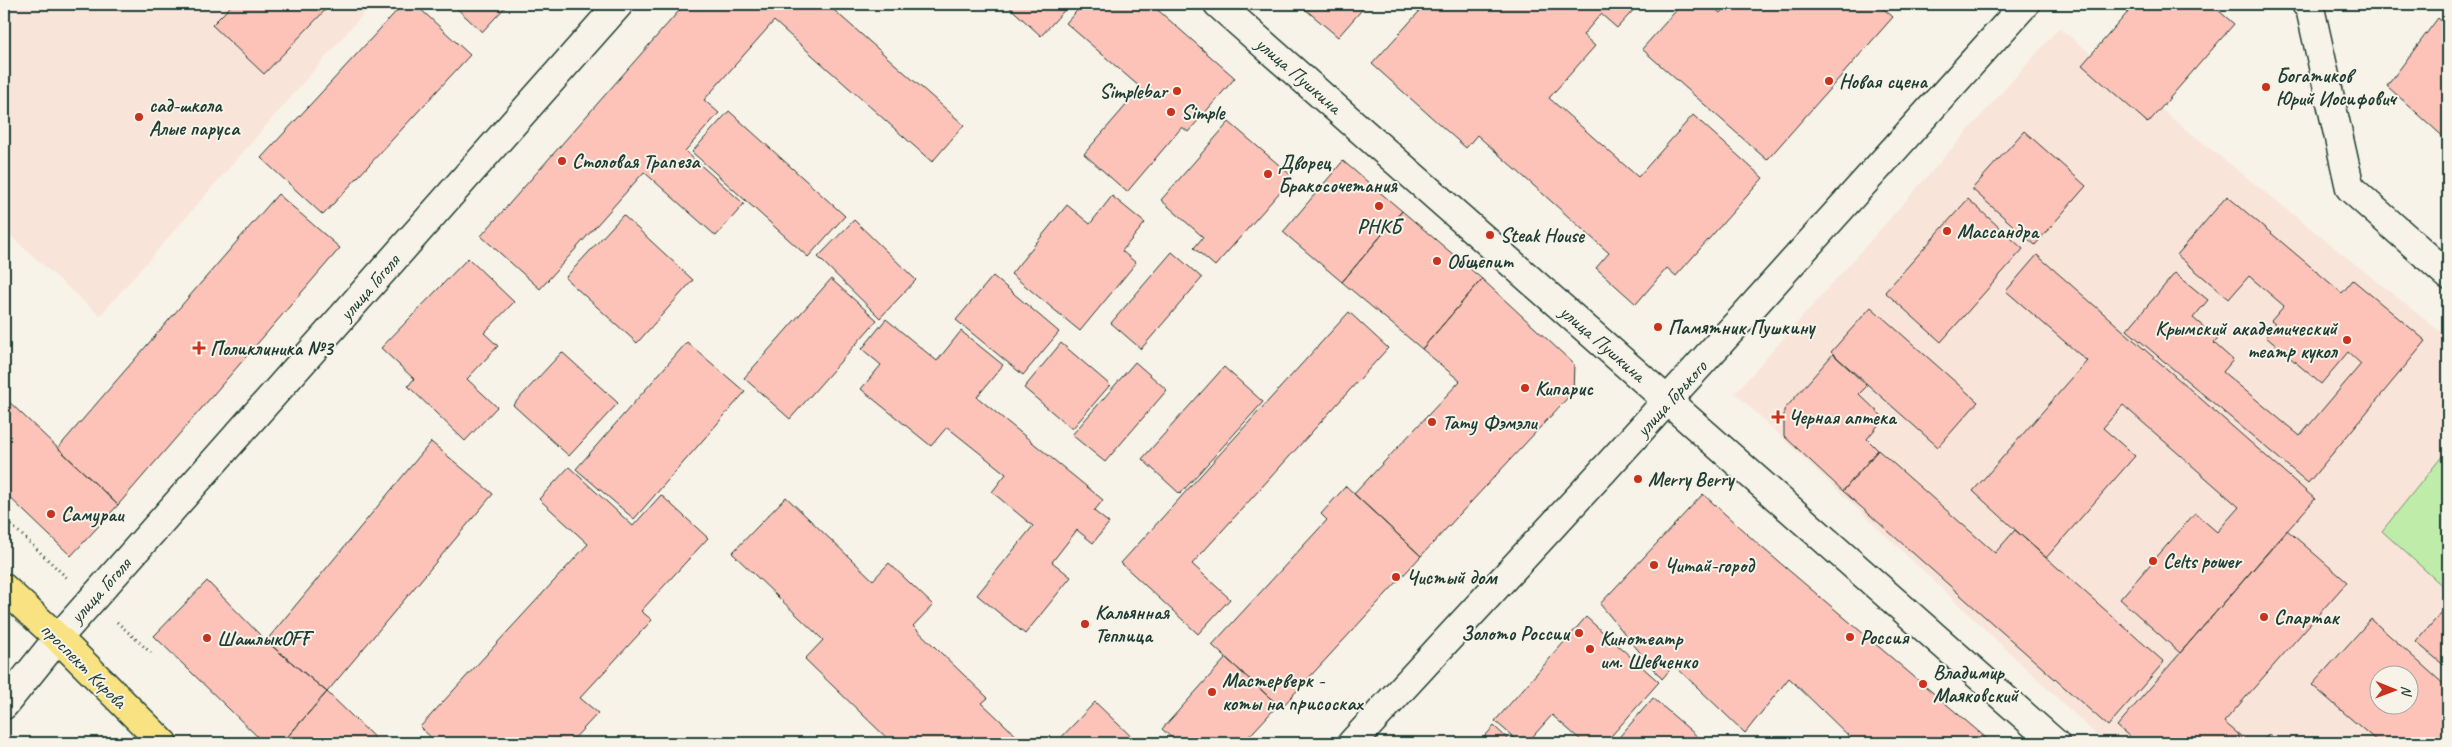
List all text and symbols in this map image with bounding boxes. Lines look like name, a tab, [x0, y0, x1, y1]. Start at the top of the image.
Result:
street label: улица Пушкина	[1250, 31, 1348, 121]
place label: Богатиков Юрий Иосифович	[2276, 63, 2398, 111]
place label: Новая сцена	[1839, 69, 1928, 94]
marker: Новая сцена	[1823, 75, 1835, 87]
place label: Simplebar	[1099, 79, 1170, 104]
marker: Богатиков Юрий Иосифович	[2260, 81, 2272, 93]
marker: Simplebar	[1171, 85, 1183, 97]
place label: сад-школа Алые паруса	[149, 93, 241, 141]
place label: Simple	[1181, 100, 1226, 125]
marker: Simple	[1165, 106, 1177, 118]
marker: сад-школа Алые паруса	[133, 111, 145, 123]
place label: Столовая Трапеза	[572, 149, 701, 174]
place label: Дворец Бракосочетания	[1278, 150, 1398, 198]
marker: Столовая Трапеза	[556, 155, 568, 167]
marker: Дворец Бракосочетания	[1262, 168, 1274, 180]
marker: РНКБ	[1373, 200, 1385, 212]
place label: РНКБ	[1357, 214, 1404, 239]
place label: Массандра	[1957, 219, 2041, 244]
place label: Steak House	[1500, 223, 1585, 248]
marker: Массандра	[1941, 225, 1953, 237]
marker: Steak House	[1484, 229, 1496, 241]
street label: улица Гоголя	[333, 247, 406, 326]
place label: Общепит	[1447, 249, 1515, 274]
marker: Общепит	[1431, 255, 1443, 267]
street label: улица Пушкина	[1554, 299, 1652, 389]
place label: Памятник Пушкину	[1668, 315, 1817, 340]
place label: Крымский академический театр кукол	[2155, 316, 2339, 364]
marker: Памятник Пушкину	[1652, 321, 1664, 333]
marker: Крымский академический театр кукол	[2341, 334, 2353, 346]
place label: Поликлиника №3	[210, 336, 335, 361]
marker: Поликлиника №3	[192, 341, 206, 355]
street label: улица Горького	[1630, 354, 1713, 443]
place label: Кипарис	[1535, 376, 1594, 401]
marker: Кипарис	[1519, 382, 1531, 394]
place label: Черная аптека	[1788, 405, 1898, 430]
place label: Тату Фэмэли	[1442, 410, 1538, 436]
marker: Черная аптека	[1772, 411, 1784, 423]
marker: Тату Фэмэли	[1426, 416, 1438, 428]
place label: Merry Berry	[1648, 467, 1736, 492]
marker: Merry Berry	[1632, 473, 1644, 485]
place label: Самураи	[61, 502, 125, 528]
marker: Самураи	[45, 508, 57, 520]
place label: Celts power	[2163, 549, 2243, 574]
street label: улица Гоголя	[64, 551, 138, 629]
place label: Читай-город	[1664, 553, 1755, 578]
marker: Celts power	[2147, 555, 2159, 567]
marker: Читай-город	[1648, 559, 1660, 571]
place label: Чистый дом	[1406, 565, 1498, 590]
marker: Чистый дом	[1390, 571, 1402, 583]
place label: Кальянная Теплица	[1095, 600, 1171, 648]
place label: Спартак	[2274, 605, 2341, 630]
marker: Спартак	[2258, 611, 2270, 623]
street label: проспект Кирова	[35, 617, 133, 715]
marker: Кальянная Теплица	[1079, 618, 1091, 630]
place label: Золото России	[1461, 621, 1571, 646]
place label: Россия	[1860, 625, 1910, 650]
place label: ШашлыкOFF	[217, 626, 315, 651]
place label: Кинотеатр им. Шевченко	[1600, 626, 1699, 674]
marker: Золото России	[1573, 627, 1585, 639]
marker: Россия	[1844, 631, 1856, 643]
marker: ШашлыкOFF	[201, 632, 213, 644]
marker: Кинотеатр им. Шевченко	[1584, 643, 1596, 655]
place label: Владимир Маяковский	[1933, 660, 2019, 708]
north arrow	[2370, 664, 2420, 714]
place label: Мастерверк - коты на присосках	[1222, 668, 1364, 716]
marker: Владимир Маяковский	[1917, 678, 1929, 690]
marker: Мастерверк - коты на присосках	[1206, 686, 1218, 698]
text: N	[2398, 686, 2415, 697]

